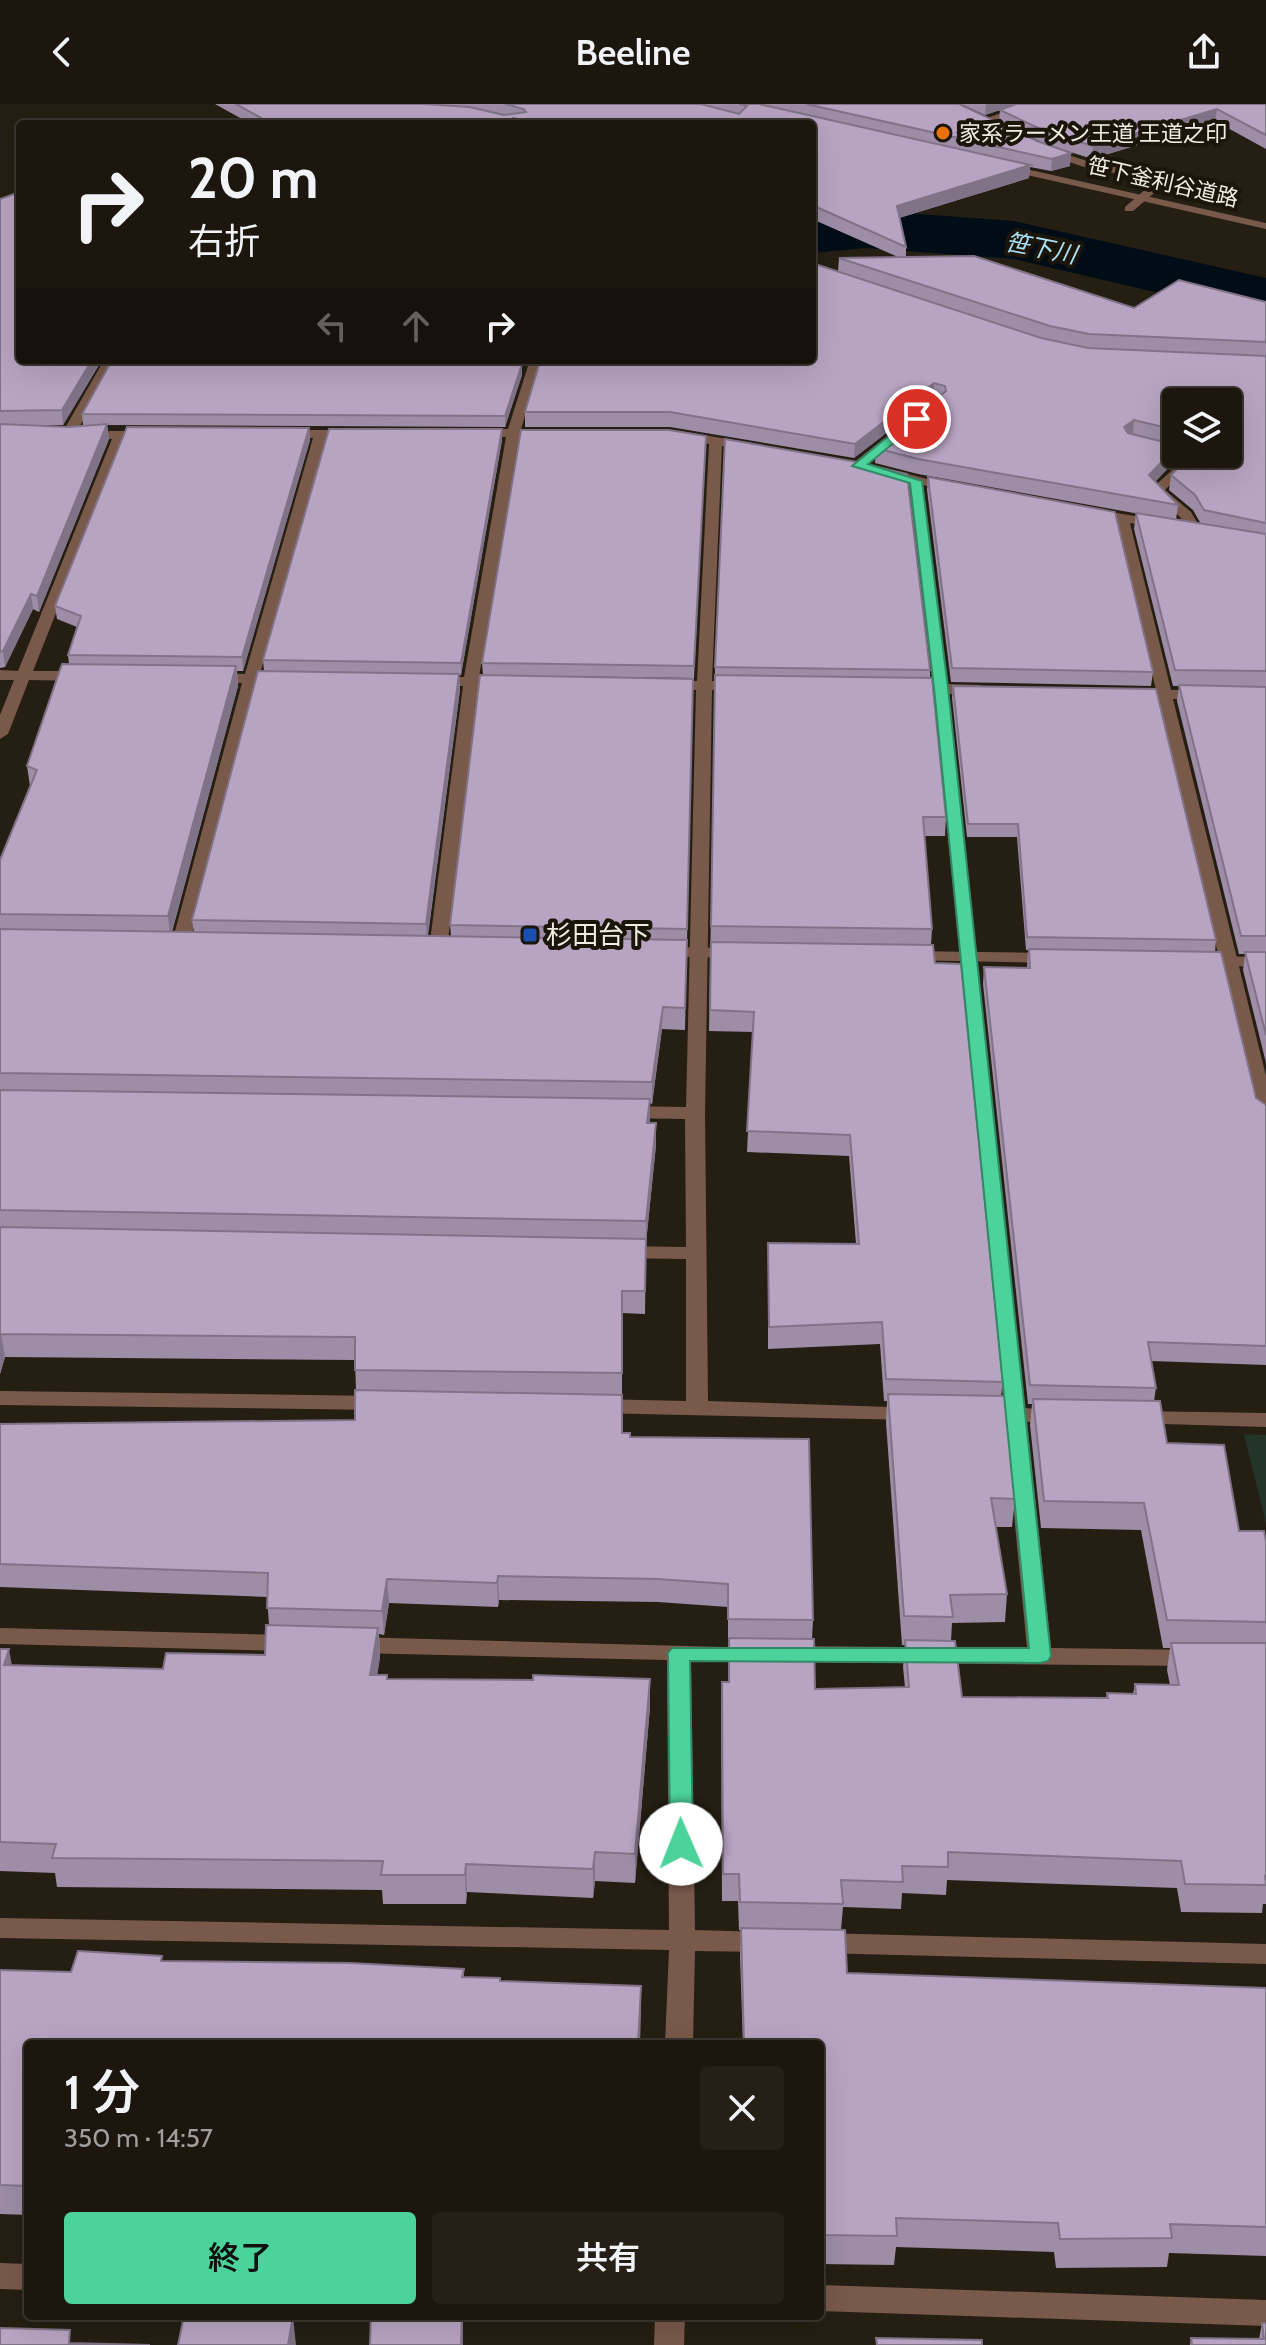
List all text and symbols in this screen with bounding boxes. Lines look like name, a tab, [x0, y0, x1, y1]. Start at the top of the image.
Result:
icon: back	[40, 30, 84, 74]
text: Beeline	[575, 30, 691, 74]
icon: share	[1182, 30, 1226, 74]
place label: 家系ラーメン王道 王道之印	[959, 120, 1227, 147]
marker: 家系ラーメン王道 王道之印	[934, 124, 952, 142]
text: 20 m	[188, 144, 318, 212]
icon: right	[56, 152, 160, 256]
street label: 笹下釜利谷道路	[1085, 152, 1241, 212]
text: 右折	[188, 219, 260, 263]
water label: 笹下川	[1003, 227, 1082, 270]
icon: left	[310, 304, 354, 348]
icon: ahead	[394, 304, 438, 348]
icon: right	[478, 304, 522, 348]
pin	[883, 385, 951, 453]
map controls	[1162, 388, 1242, 468]
button: layers	[1162, 388, 1242, 468]
icon: arrive	[895, 397, 939, 441]
place label: 杉田台下	[546, 919, 650, 951]
marker: 杉田台下	[521, 926, 539, 944]
position arrow	[639, 1802, 723, 1886]
text: 1 分	[64, 2063, 140, 2121]
button: close	[700, 2066, 784, 2150]
text: 350 m · 14:57	[64, 2122, 213, 2154]
button: 終了	[64, 2212, 416, 2304]
button: 共有	[432, 2212, 784, 2304]

